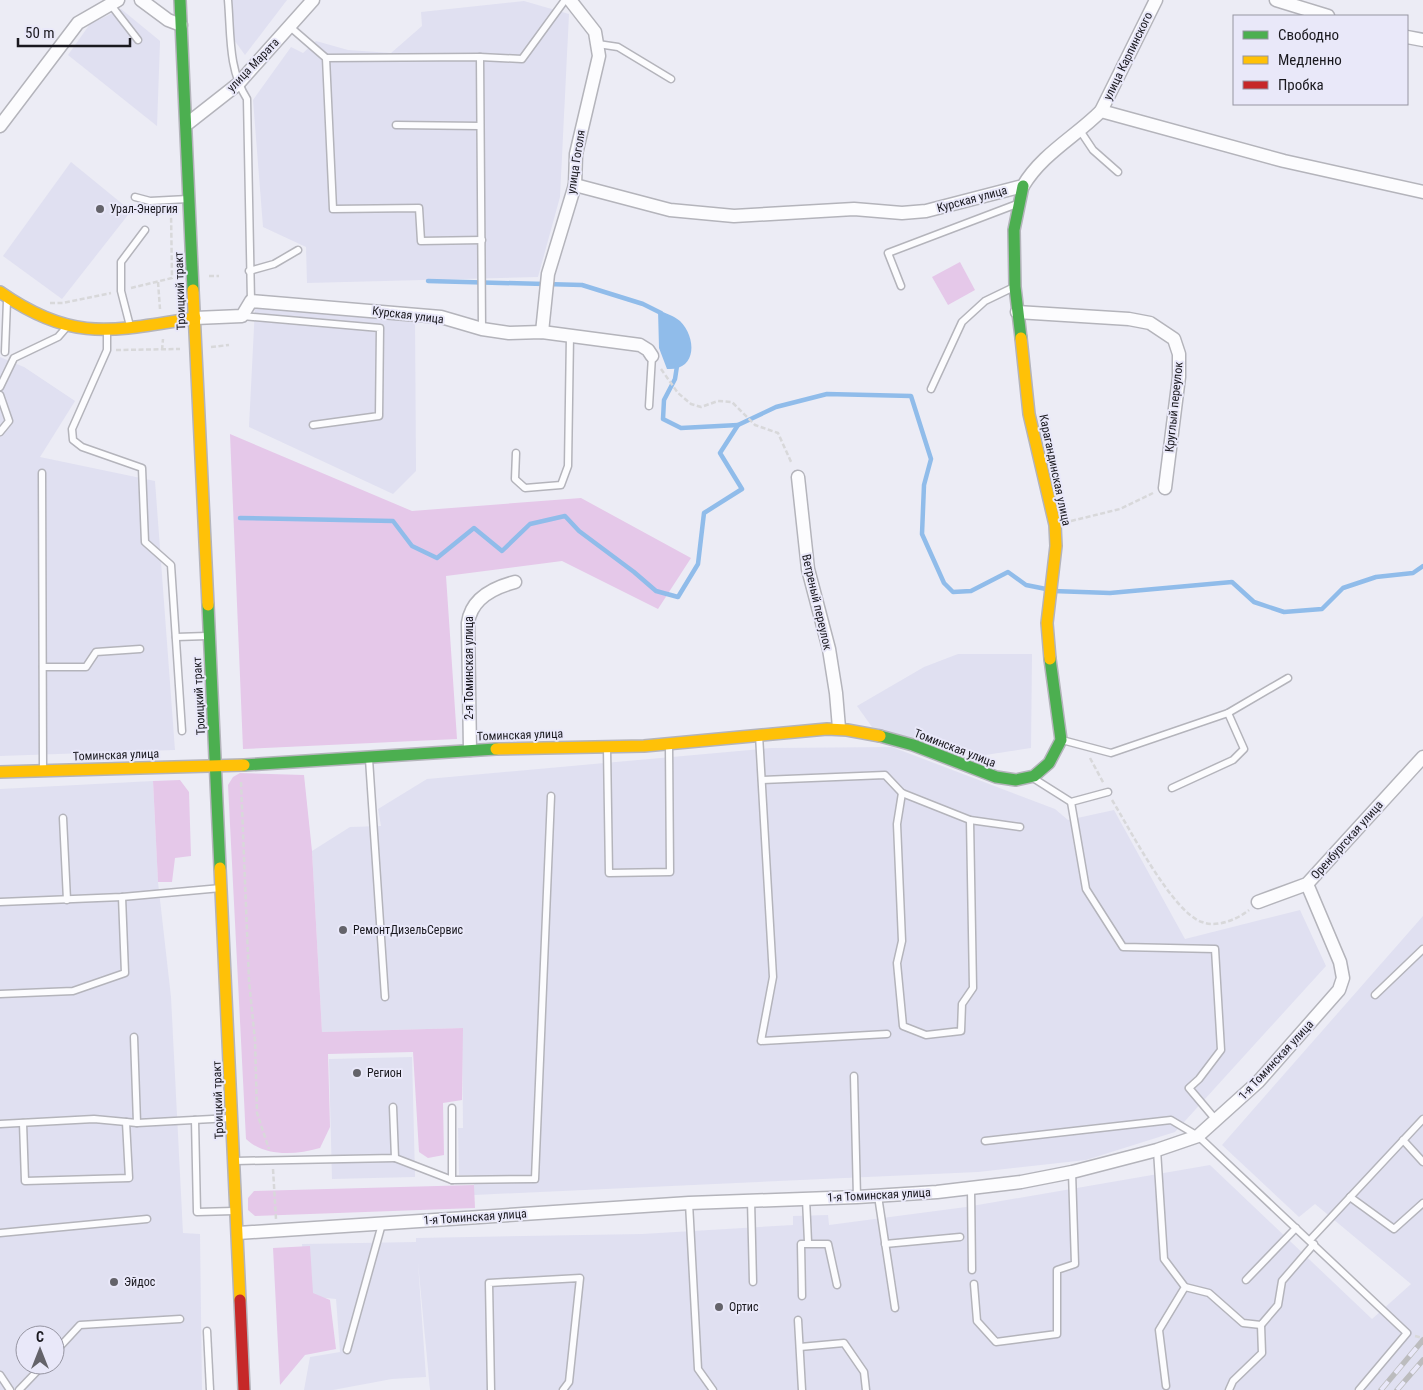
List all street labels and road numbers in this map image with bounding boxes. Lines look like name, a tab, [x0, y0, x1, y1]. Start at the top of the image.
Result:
street label: улица Карпинского	[1101, 10, 1155, 102]
street label: улица Марата	[224, 35, 282, 95]
street label: улица Гоголя	[564, 129, 588, 195]
street label: Курская улица	[935, 183, 1009, 215]
street label: Троицкий тракт	[172, 252, 188, 330]
street label: Курская улица	[371, 304, 445, 326]
street label: Круглый переулок	[1162, 361, 1186, 453]
street label: Карагандинская улица	[1036, 413, 1074, 527]
street label: Ветреный переулок	[799, 553, 835, 651]
street label: 2-я Томинская улица	[462, 616, 476, 720]
street label: Троицкий тракт	[190, 657, 208, 735]
street label: Томинская улица	[477, 726, 564, 744]
street label: Томинская улица	[912, 726, 998, 770]
street label: Томинская улица	[73, 746, 160, 764]
street label: Оренбургская улица	[1308, 798, 1386, 882]
street label: 1-я Томинская улица	[1236, 1017, 1317, 1103]
street label: Троицкий тракт	[210, 1061, 226, 1139]
street label: 1-я Томинская улица	[827, 1185, 931, 1205]
street label: 1-я Томинская улица	[423, 1206, 527, 1228]

